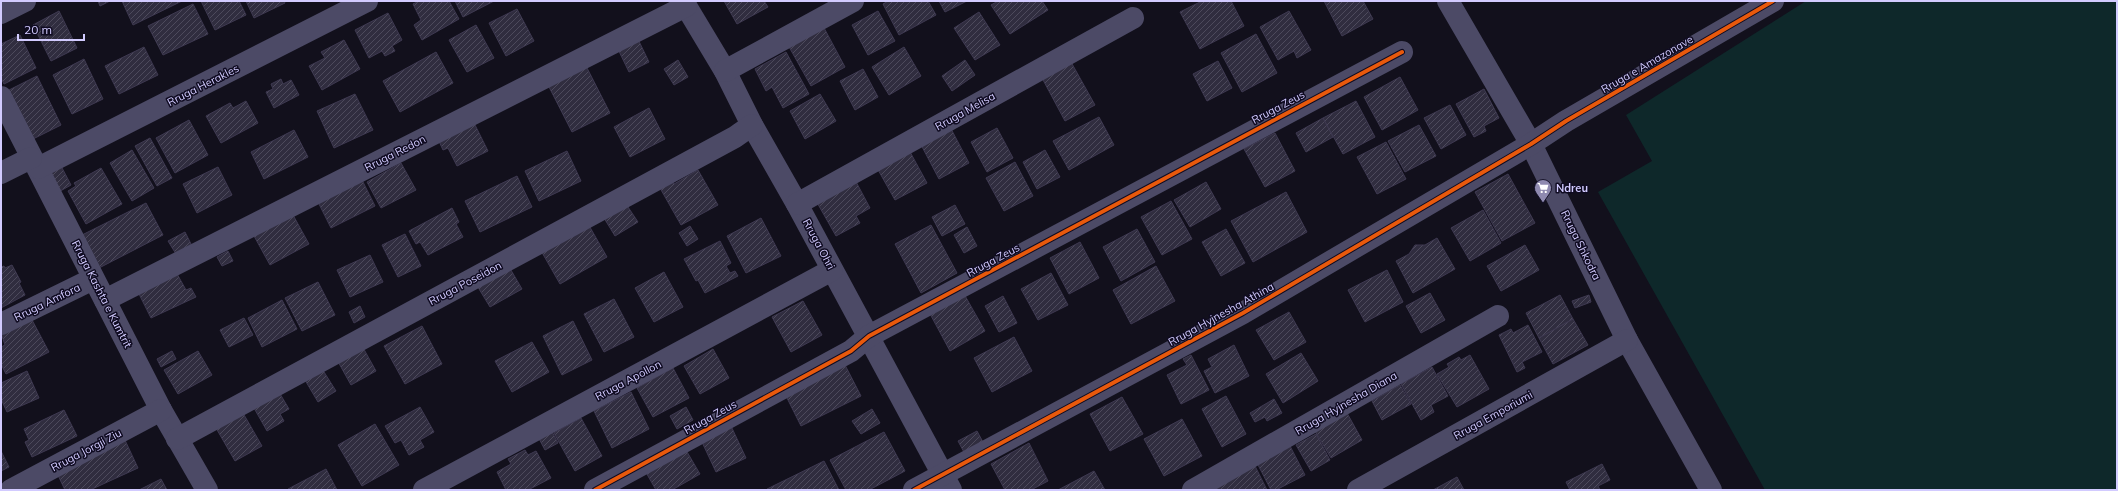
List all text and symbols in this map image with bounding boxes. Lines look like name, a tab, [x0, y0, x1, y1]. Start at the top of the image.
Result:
scale bar	[18, 16, 84, 42]
text: 20 m	[24, 22, 52, 37]
street label: Rruga e Amazonave	[1599, 32, 1695, 96]
street label: Rruga Herakles	[165, 61, 241, 109]
street label: Rruga Zeus	[1249, 87, 1307, 127]
street label: Rruga Melisa	[932, 89, 998, 133]
street label: Rruga Redon	[362, 132, 428, 174]
supermarket icon: Ndreu	[1533, 178, 1553, 203]
place label: Ndreu	[1556, 181, 1588, 195]
street label: Rruga Shkodra	[1558, 208, 1604, 282]
street label: Rruga Ohri	[800, 216, 838, 272]
street label: Rruga Kashta e Kumtrit	[69, 238, 135, 350]
street label: Rruga Zeus	[964, 240, 1022, 280]
street label: Rruga Poseidon	[426, 258, 504, 308]
street label: Rruga Hyjnesha Athina	[1166, 279, 1276, 349]
street label: Rruga Amfora	[11, 280, 83, 324]
street label: Rruga Apollon	[592, 357, 664, 403]
street label: Rruga Hyjnesha Diana	[1293, 368, 1399, 438]
street label: Rruga Emporiumi	[1451, 387, 1535, 443]
street label: Rruga Zeus	[681, 397, 739, 437]
street label: Rruga Jorgji Ziu	[48, 425, 124, 475]

